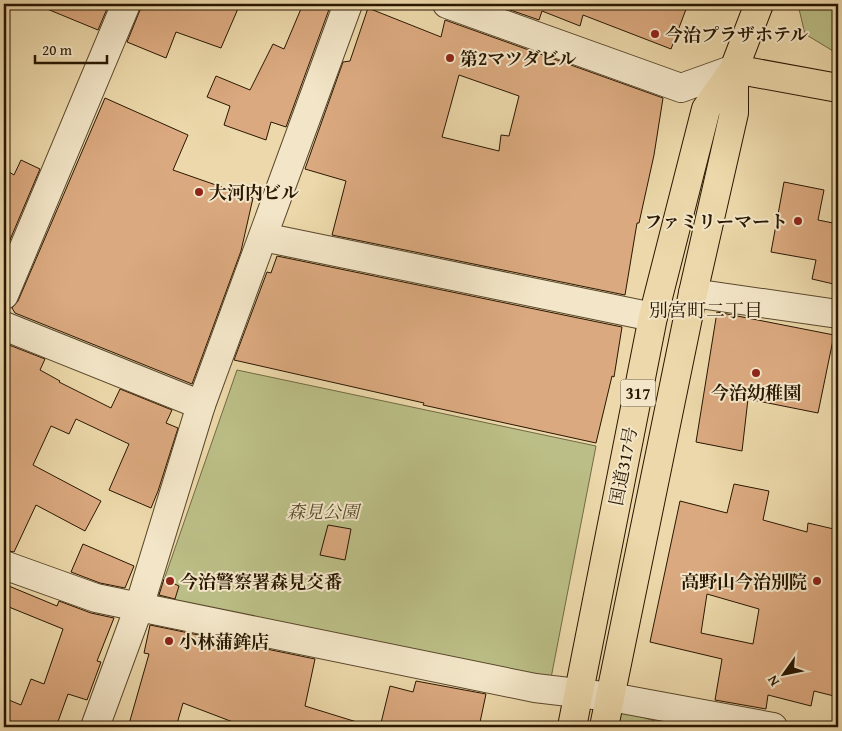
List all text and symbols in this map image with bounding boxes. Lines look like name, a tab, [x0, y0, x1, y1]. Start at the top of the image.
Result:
place label: 今治プラザホテル	[665, 21, 808, 48]
marker: 今治プラザホテル	[649, 28, 661, 40]
scale bar	[35, 32, 108, 64]
text: 20 m	[42, 39, 73, 60]
place label: 第2マツダビル	[460, 45, 577, 72]
marker: 第2マツダビル	[444, 52, 456, 64]
place label: 大河内ビル	[209, 179, 299, 206]
marker: 大河内ビル	[193, 186, 205, 198]
place label: ファミリーマート	[644, 208, 788, 235]
marker: ファミリーマート	[792, 215, 804, 227]
district label: 別宮町二丁目	[649, 296, 763, 324]
marker: 今治幼稚園	[750, 367, 762, 379]
road number: 317	[620, 379, 656, 406]
place label: 今治幼稚園	[711, 379, 801, 406]
street label: 国道317号	[602, 424, 644, 508]
park label: 森見公園	[287, 498, 362, 525]
place label: 今治警察署森見交番	[180, 568, 342, 595]
place label: 高野山今治別院	[681, 568, 807, 595]
marker: 今治警察署森見交番	[164, 575, 176, 587]
marker: 高野山今治別院	[811, 575, 823, 587]
place label: 小林蒲鉾店	[179, 628, 269, 655]
marker: 小林蒲鉾店	[163, 635, 175, 647]
north arrow	[760, 648, 810, 698]
text: N	[762, 671, 784, 690]

